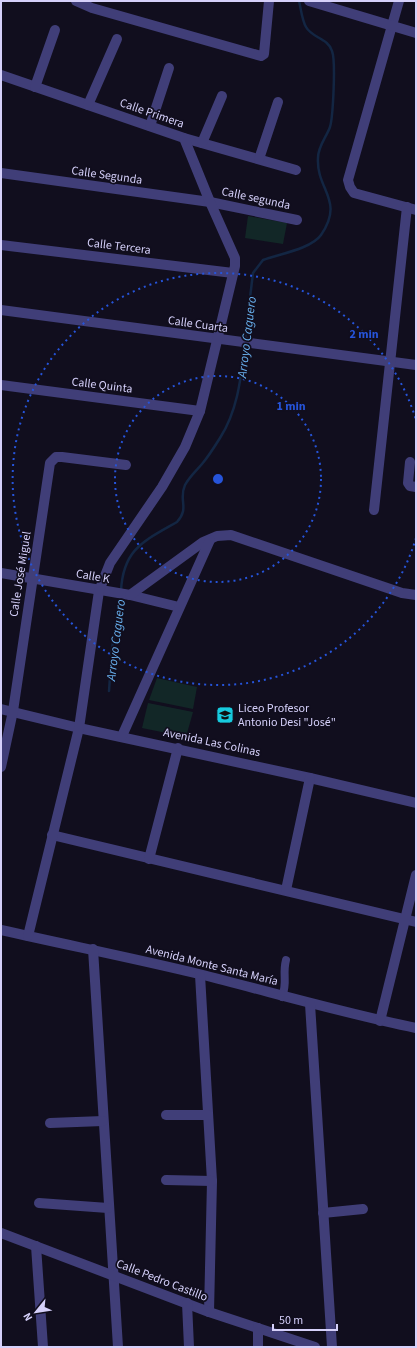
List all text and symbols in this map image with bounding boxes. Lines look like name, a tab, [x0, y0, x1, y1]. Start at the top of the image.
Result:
street label: Calle Primera	[117, 95, 186, 132]
street label: Calle Segunda	[70, 162, 143, 189]
street label: Calle segunda	[220, 183, 292, 214]
street label: Calle Tercera	[86, 234, 152, 259]
water label: Arroyo Caguero	[233, 295, 261, 380]
street label: Calle Cuarta	[167, 312, 229, 337]
text: 2 min	[349, 326, 379, 343]
street label: Calle Quinta	[71, 373, 133, 398]
text: 1 min	[276, 398, 306, 415]
centre of rings	[211, 472, 225, 486]
street label: Calle José Miguel	[5, 530, 36, 618]
street label: Calle K	[75, 565, 111, 588]
water label: Arroyo Caguero	[102, 598, 130, 683]
place label: Liceo Profesor Antonio Desi "José"	[238, 700, 336, 731]
school or university icon: Liceo Profesor Antonio Desi "José"	[215, 705, 235, 725]
street label: Avenida Las Colinas	[162, 724, 262, 761]
street label: Avenida Monte Santa María	[144, 941, 280, 990]
street label: Calle Pedro Castillo	[114, 1255, 210, 1306]
north arrow	[16, 1292, 56, 1332]
scale bar	[273, 1306, 337, 1332]
text: N	[19, 1310, 36, 1324]
text: 50 m	[279, 1312, 303, 1329]

